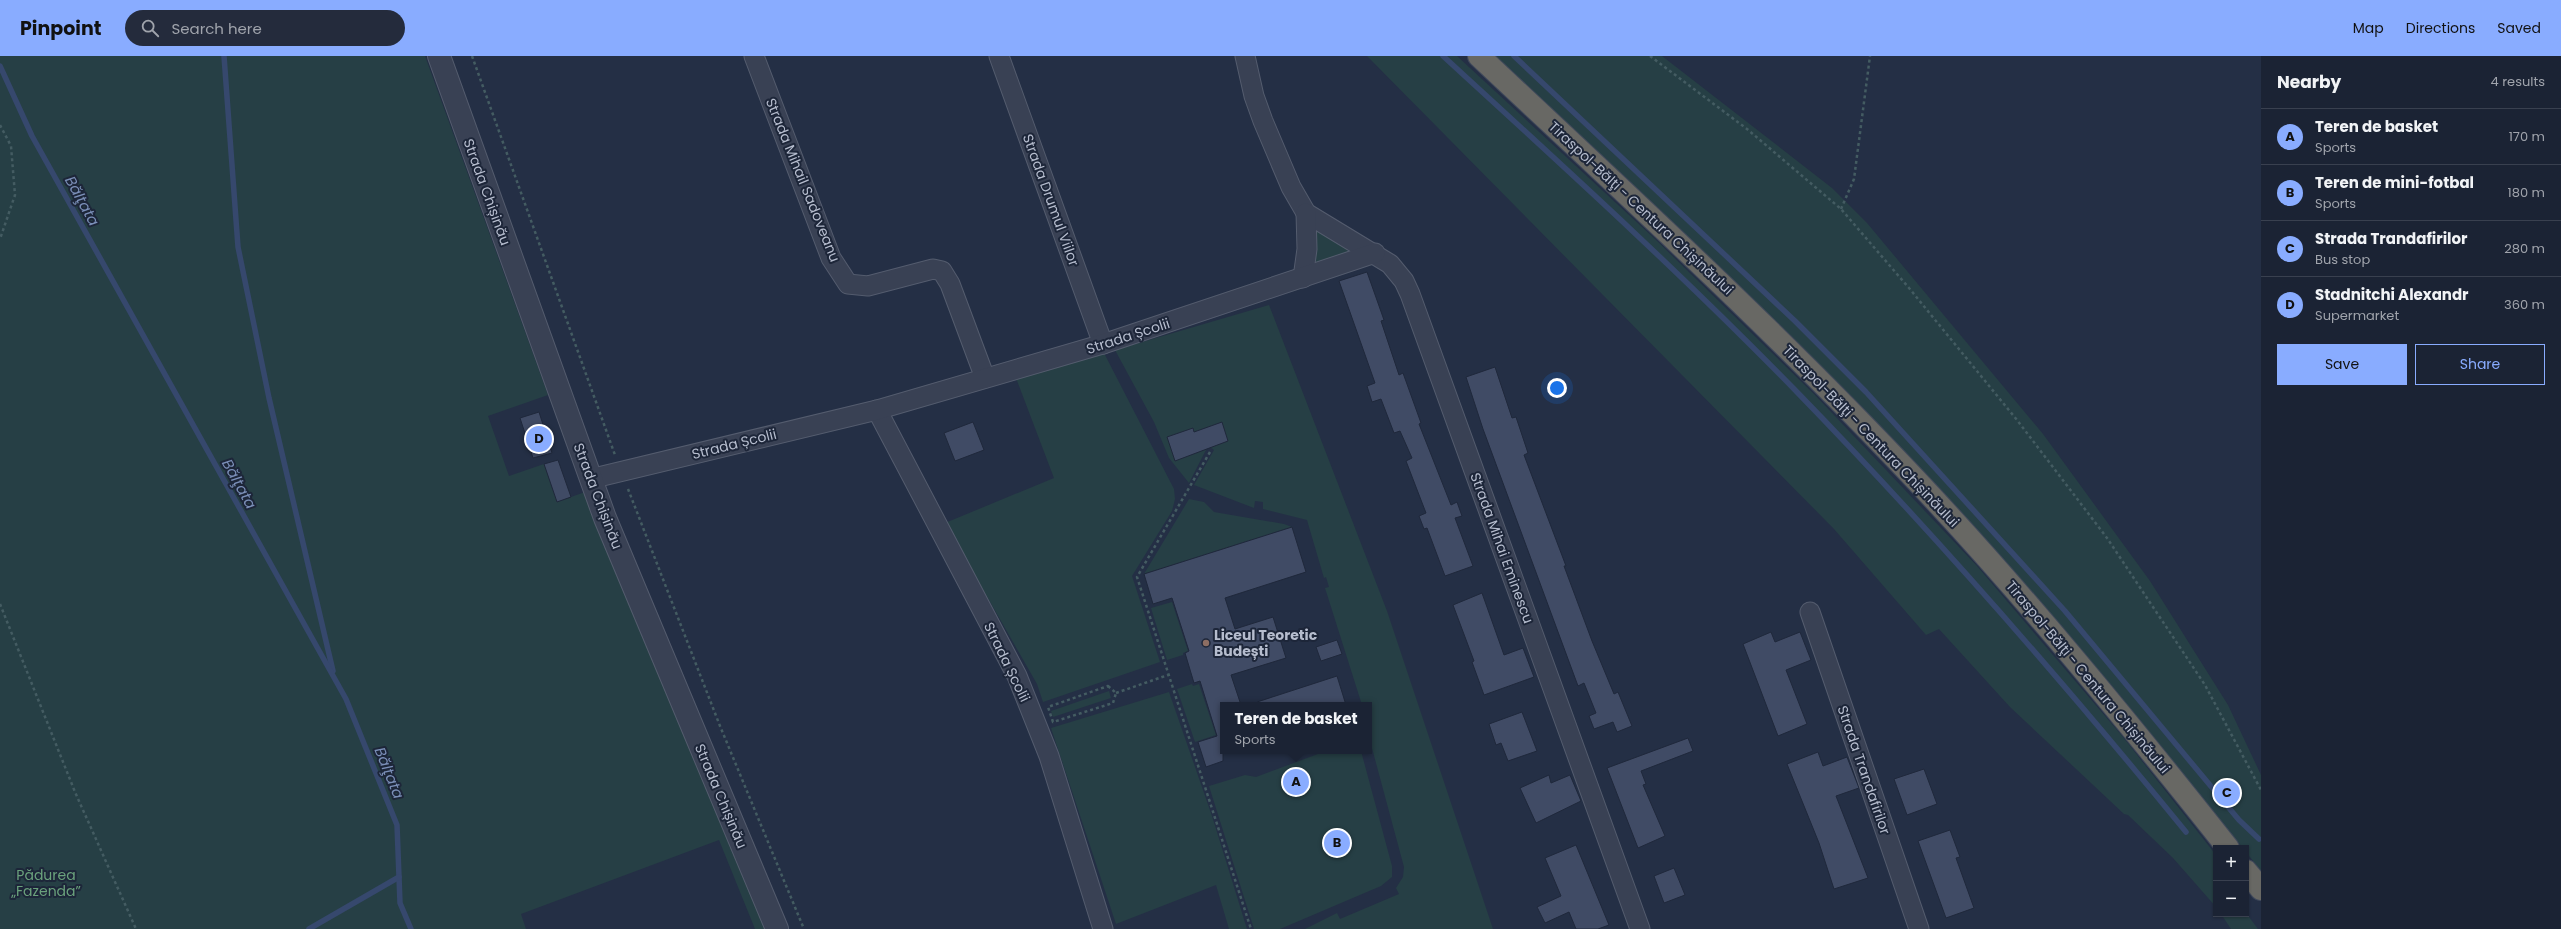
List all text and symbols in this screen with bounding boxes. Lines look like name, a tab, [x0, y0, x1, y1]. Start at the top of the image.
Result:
search box	[125, 10, 405, 46]
text: Pinpoint	[20, 15, 101, 42]
icon: search	[139, 17, 161, 39]
text: Search here	[171, 18, 262, 39]
text: Map	[2353, 18, 2384, 38]
text: Directions	[2406, 18, 2475, 38]
text: Saved	[2497, 18, 2541, 38]
text: Nearby	[2277, 70, 2341, 94]
text: 4 results	[2491, 72, 2545, 91]
street label: Strada Mihail Sadoveanu	[761, 95, 845, 265]
text: Teren de basket	[2315, 116, 2438, 137]
street label: Tiraspol-Bălţi - Centura Chișinăului	[1544, 117, 1738, 299]
text: A	[2285, 127, 2295, 146]
text: 170 m	[2509, 127, 2545, 146]
street label: Strada Drumul Viilor	[1018, 131, 1084, 269]
street label: Strada Chișinău	[458, 136, 516, 248]
text: Sports	[2315, 138, 2356, 157]
water label: Bălţata	[60, 172, 105, 230]
text: Teren de mini-fotbal	[2315, 172, 2474, 193]
text: B	[2286, 183, 2294, 202]
text: 180 m	[2508, 183, 2545, 202]
text: Sports	[2315, 194, 2356, 213]
text: Strada Trandafirilor	[2315, 228, 2468, 249]
text: C	[2285, 239, 2295, 258]
text: 280 m	[2504, 239, 2545, 258]
text: Bus stop	[2315, 250, 2370, 269]
text: Stadnitchi Alexandr	[2315, 284, 2469, 305]
text: D	[2285, 295, 2295, 314]
text: 360 m	[2504, 295, 2545, 314]
text: Supermarket	[2315, 306, 2399, 325]
street label: Strada Școlii	[1084, 313, 1172, 359]
street label: Tiraspol-Bălţi - Centura Chișinăului	[1778, 341, 1964, 531]
button: Save	[2277, 344, 2407, 385]
button: Share	[2415, 344, 2545, 385]
your location	[1547, 378, 1567, 398]
pin: D	[526, 424, 552, 454]
street label: Strada Școlii	[690, 424, 778, 464]
street label: Strada Chișinău	[569, 440, 627, 552]
water label: Bălţata	[217, 455, 262, 513]
street label: Strada Mihai Eminescu	[1465, 470, 1539, 626]
street label: Tiraspol-Bălţi - Centura Chișinăului	[2001, 576, 2175, 778]
street label: Strada Școlii	[979, 619, 1035, 705]
place label: Liceul Teoretic Budești	[1214, 625, 1318, 661]
marker: Liceul Teoretic Budești	[1201, 638, 1211, 648]
popup	[1220, 702, 1372, 754]
street label: Strada Trandafirilor	[1833, 703, 1895, 837]
text: Teren de basket	[1234, 708, 1358, 729]
text: Sports	[1234, 730, 1276, 749]
street label: Strada Chișinău	[690, 741, 752, 851]
water label: Bălţata	[370, 744, 409, 802]
pin: A	[1283, 767, 1309, 797]
pin: C	[2214, 778, 2240, 808]
pin: B	[1324, 828, 1350, 858]
map controls	[2213, 845, 2249, 917]
button: +	[2213, 845, 2249, 881]
park label: Pădurea „Fazenda”	[10, 865, 81, 901]
button: −	[2213, 881, 2249, 917]

